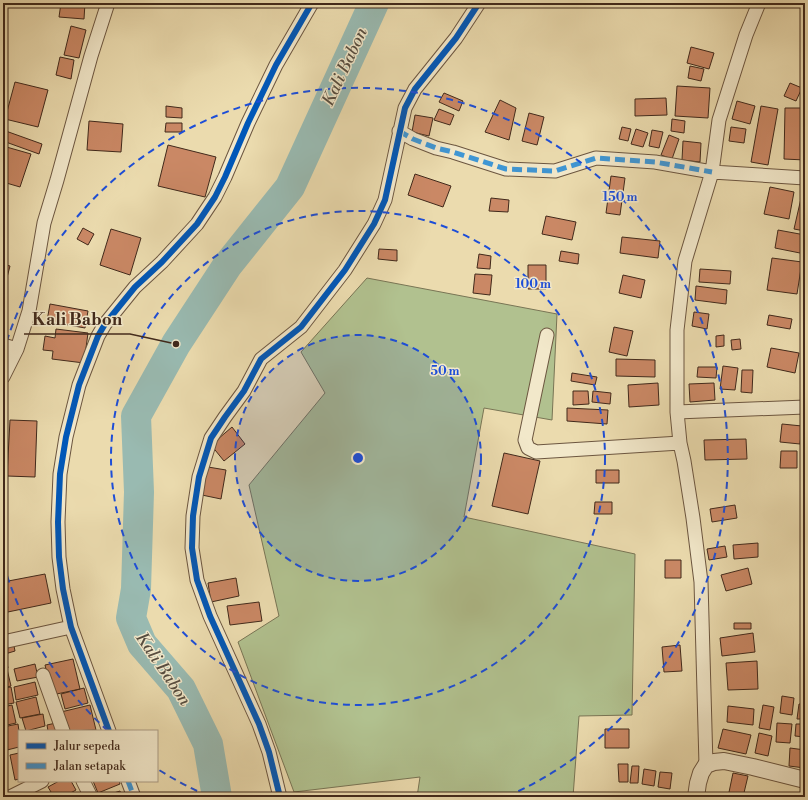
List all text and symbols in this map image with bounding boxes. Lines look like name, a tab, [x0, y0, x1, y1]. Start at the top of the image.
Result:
water label: Kali Babon	[317, 24, 373, 110]
text: 150 m	[603, 190, 637, 205]
text: 100 m	[515, 277, 551, 292]
callout: Kali Babon	[24, 305, 130, 334]
text: Kali Babon	[32, 309, 123, 331]
text: 50 m	[430, 364, 460, 379]
centre of rings	[351, 451, 365, 465]
water label: Kali Babon	[130, 628, 196, 710]
legend	[18, 730, 158, 782]
text: Jalur sepeda	[53, 739, 121, 754]
text: Jalan setapak	[53, 759, 126, 774]

